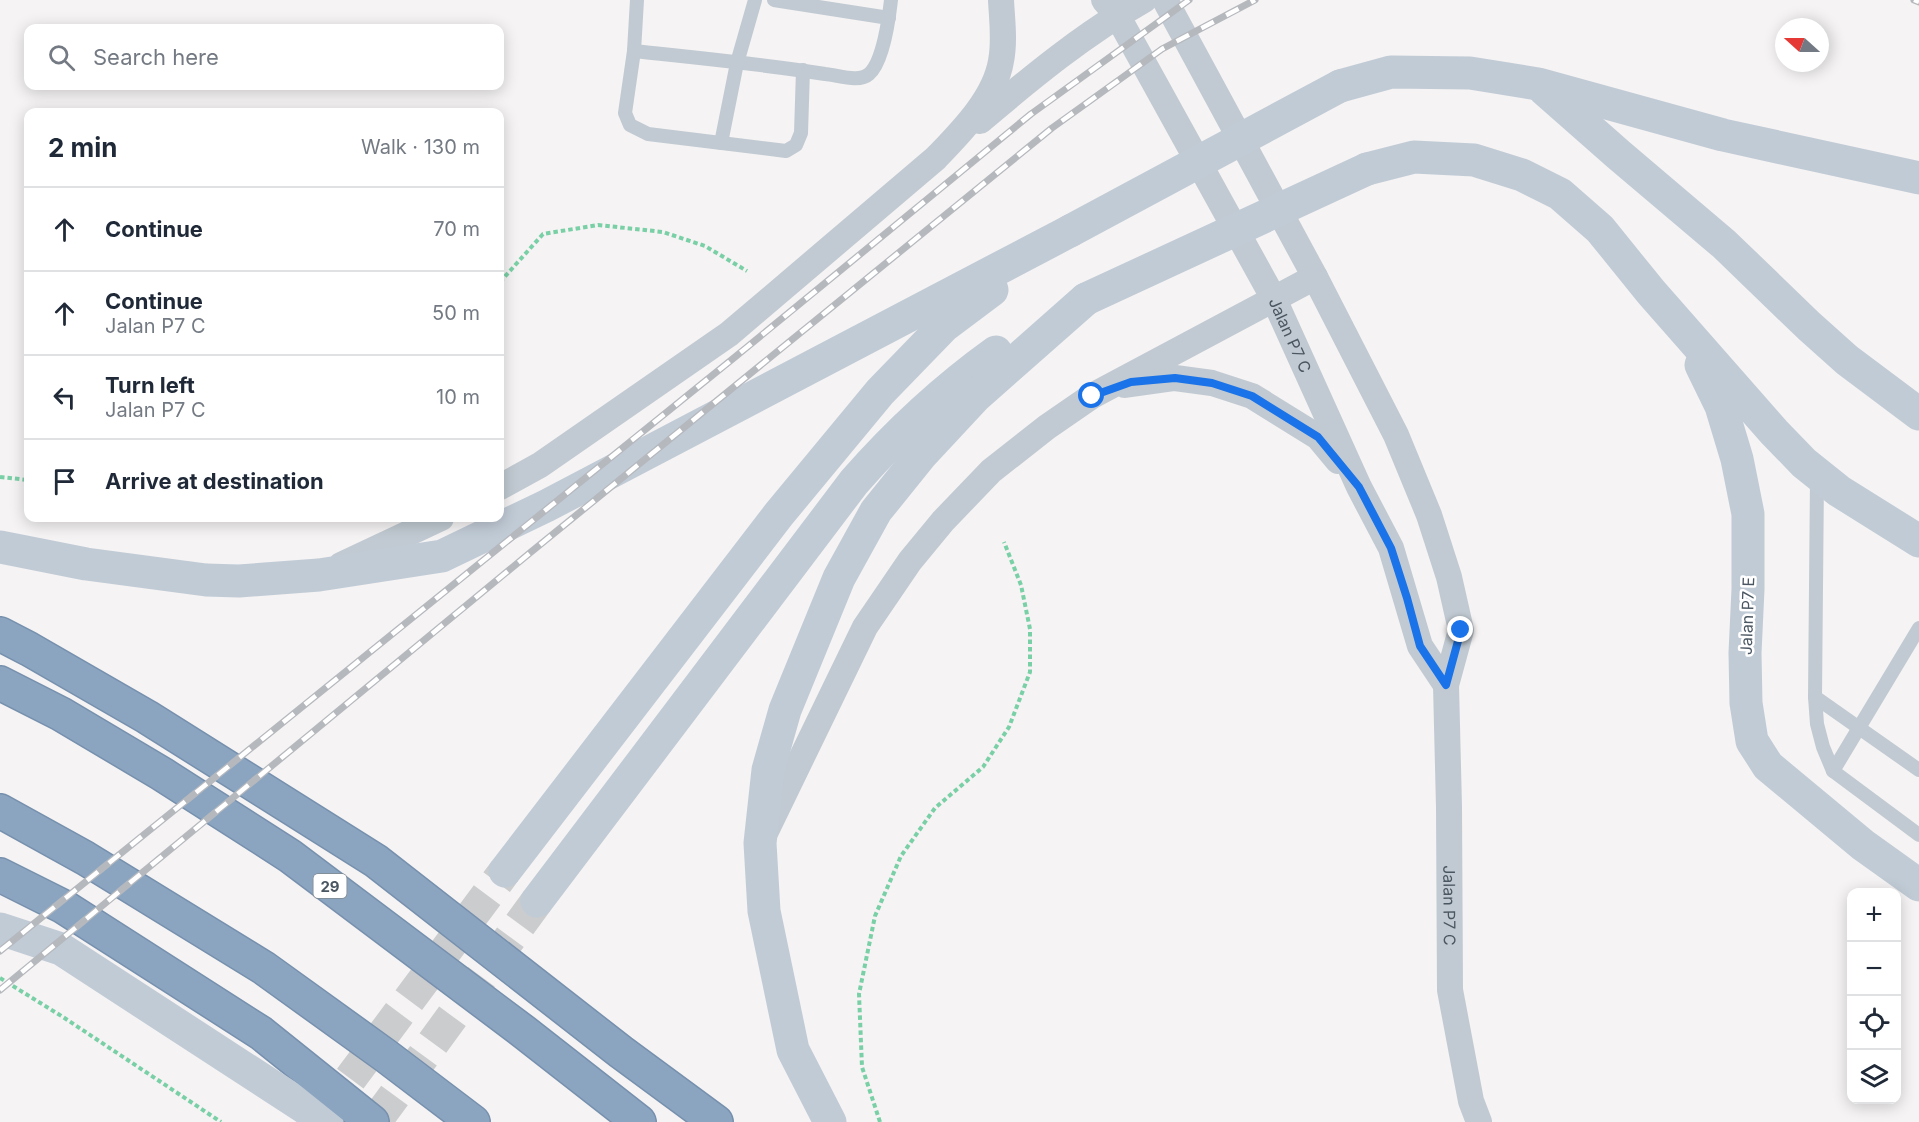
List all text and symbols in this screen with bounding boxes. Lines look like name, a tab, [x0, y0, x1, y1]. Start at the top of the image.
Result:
north arrow	[1775, 18, 1829, 72]
search box	[24, 24, 504, 90]
icon: search	[45, 41, 78, 74]
text: Search here	[93, 44, 219, 70]
text: 2 min	[48, 132, 118, 163]
text: Walk · 130 m	[361, 135, 480, 159]
icon: ahead	[48, 213, 81, 246]
text: Continue	[105, 216, 203, 242]
text: 70 m	[433, 217, 480, 241]
text: Continue	[105, 288, 203, 314]
street label: Jalan P7 C	[1265, 294, 1316, 376]
icon: ahead	[48, 297, 81, 330]
text: 50 m	[432, 301, 480, 325]
text: Jalan P7 C	[105, 314, 206, 338]
text: Turn left	[105, 372, 195, 398]
icon: left	[48, 381, 81, 414]
route start	[1078, 382, 1104, 408]
text: 10 m	[436, 385, 480, 409]
text: Jalan P7 C	[105, 398, 206, 422]
icon: arrive	[48, 465, 81, 498]
text: Arrive at destination	[105, 468, 324, 494]
street label: Jalan P7 E	[1736, 577, 1758, 655]
route end	[1447, 616, 1473, 642]
street label: Jalan P7 C	[1439, 865, 1460, 946]
road number: 29	[314, 874, 346, 898]
map controls	[1847, 888, 1901, 1104]
button: +	[1847, 888, 1901, 942]
button: −	[1847, 942, 1901, 996]
button: locate	[1847, 996, 1901, 1050]
button: layers	[1847, 1050, 1901, 1104]

